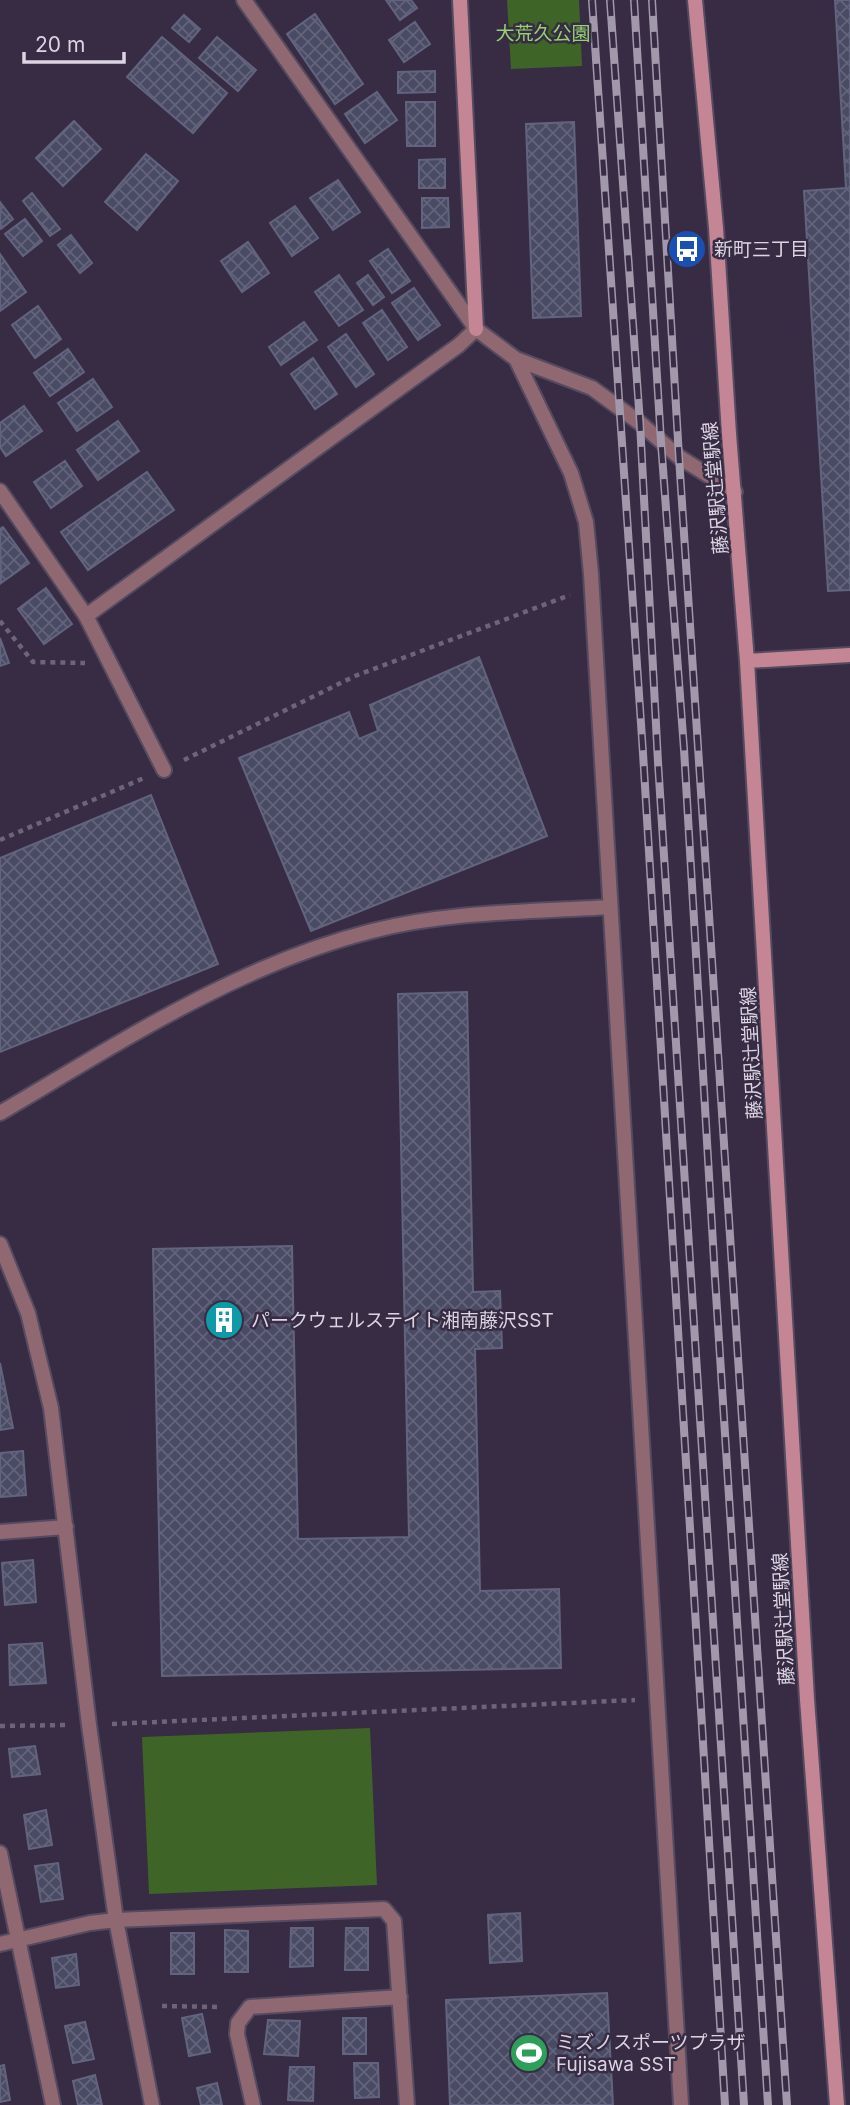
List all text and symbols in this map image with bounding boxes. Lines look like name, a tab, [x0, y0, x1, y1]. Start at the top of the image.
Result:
scale bar	[24, 21, 124, 65]
park label: 大荒久公園	[495, 22, 591, 45]
text: 20 m	[35, 32, 85, 57]
bus stop icon: 新町三丁目	[666, 228, 708, 270]
place label: 新町三丁目	[714, 238, 809, 261]
street label: 藤沢駅辻堂駅線	[698, 421, 733, 555]
street label: 藤沢駅辻堂駅線	[737, 986, 766, 1120]
building icon: パークウェルステイト湘南藤沢SST	[203, 1299, 245, 1341]
place label: パークウェルステイト湘南藤沢SST	[251, 1309, 554, 1332]
street label: 藤沢駅辻堂駅線	[769, 1552, 798, 1686]
place label: ミズノスポーツプラザ Fujisawa SST	[556, 2031, 746, 2076]
sports icon: ミズノスポーツプラザ Fujisawa SST	[508, 2032, 550, 2074]

